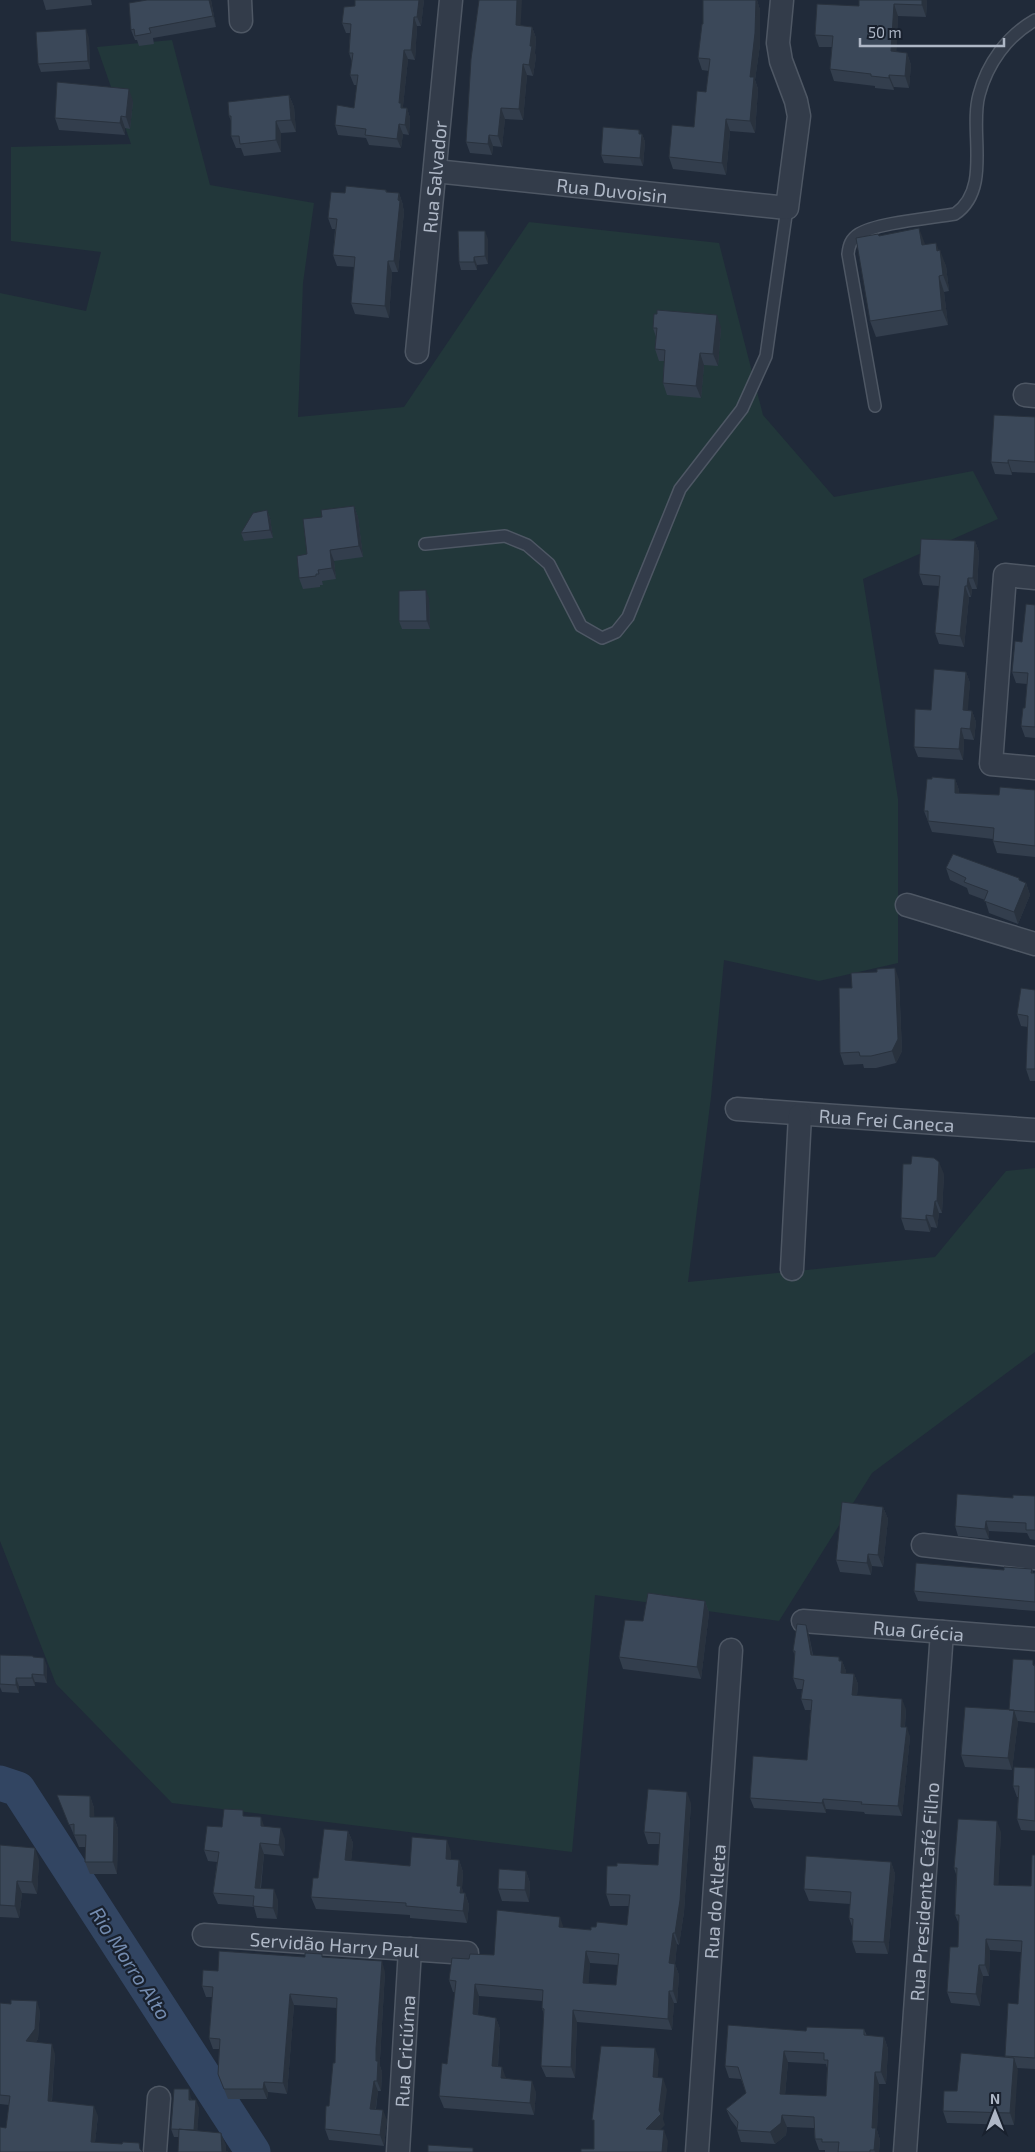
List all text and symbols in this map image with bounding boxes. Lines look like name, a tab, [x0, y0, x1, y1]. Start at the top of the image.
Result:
scale bar	[860, 15, 1004, 47]
text: 50 m	[868, 23, 902, 41]
street label: Rua Salvador	[417, 119, 451, 234]
street label: Rua Duvoisin	[555, 172, 669, 207]
street label: Rua Frei Caneca	[818, 1103, 955, 1136]
street label: Rua Grécia	[872, 1615, 965, 1645]
street label: Rua Presidente Café Filho	[904, 1781, 943, 2002]
street label: Rua do Atleta	[699, 1843, 729, 1960]
water label: Rio Morro Alto	[86, 1902, 176, 2024]
street label: Servidão Harry Paul	[249, 1927, 421, 1961]
street label: Rua Criciúma	[389, 1994, 419, 2108]
north arrow	[970, 2087, 1020, 2137]
text: N	[990, 2090, 1000, 2107]

